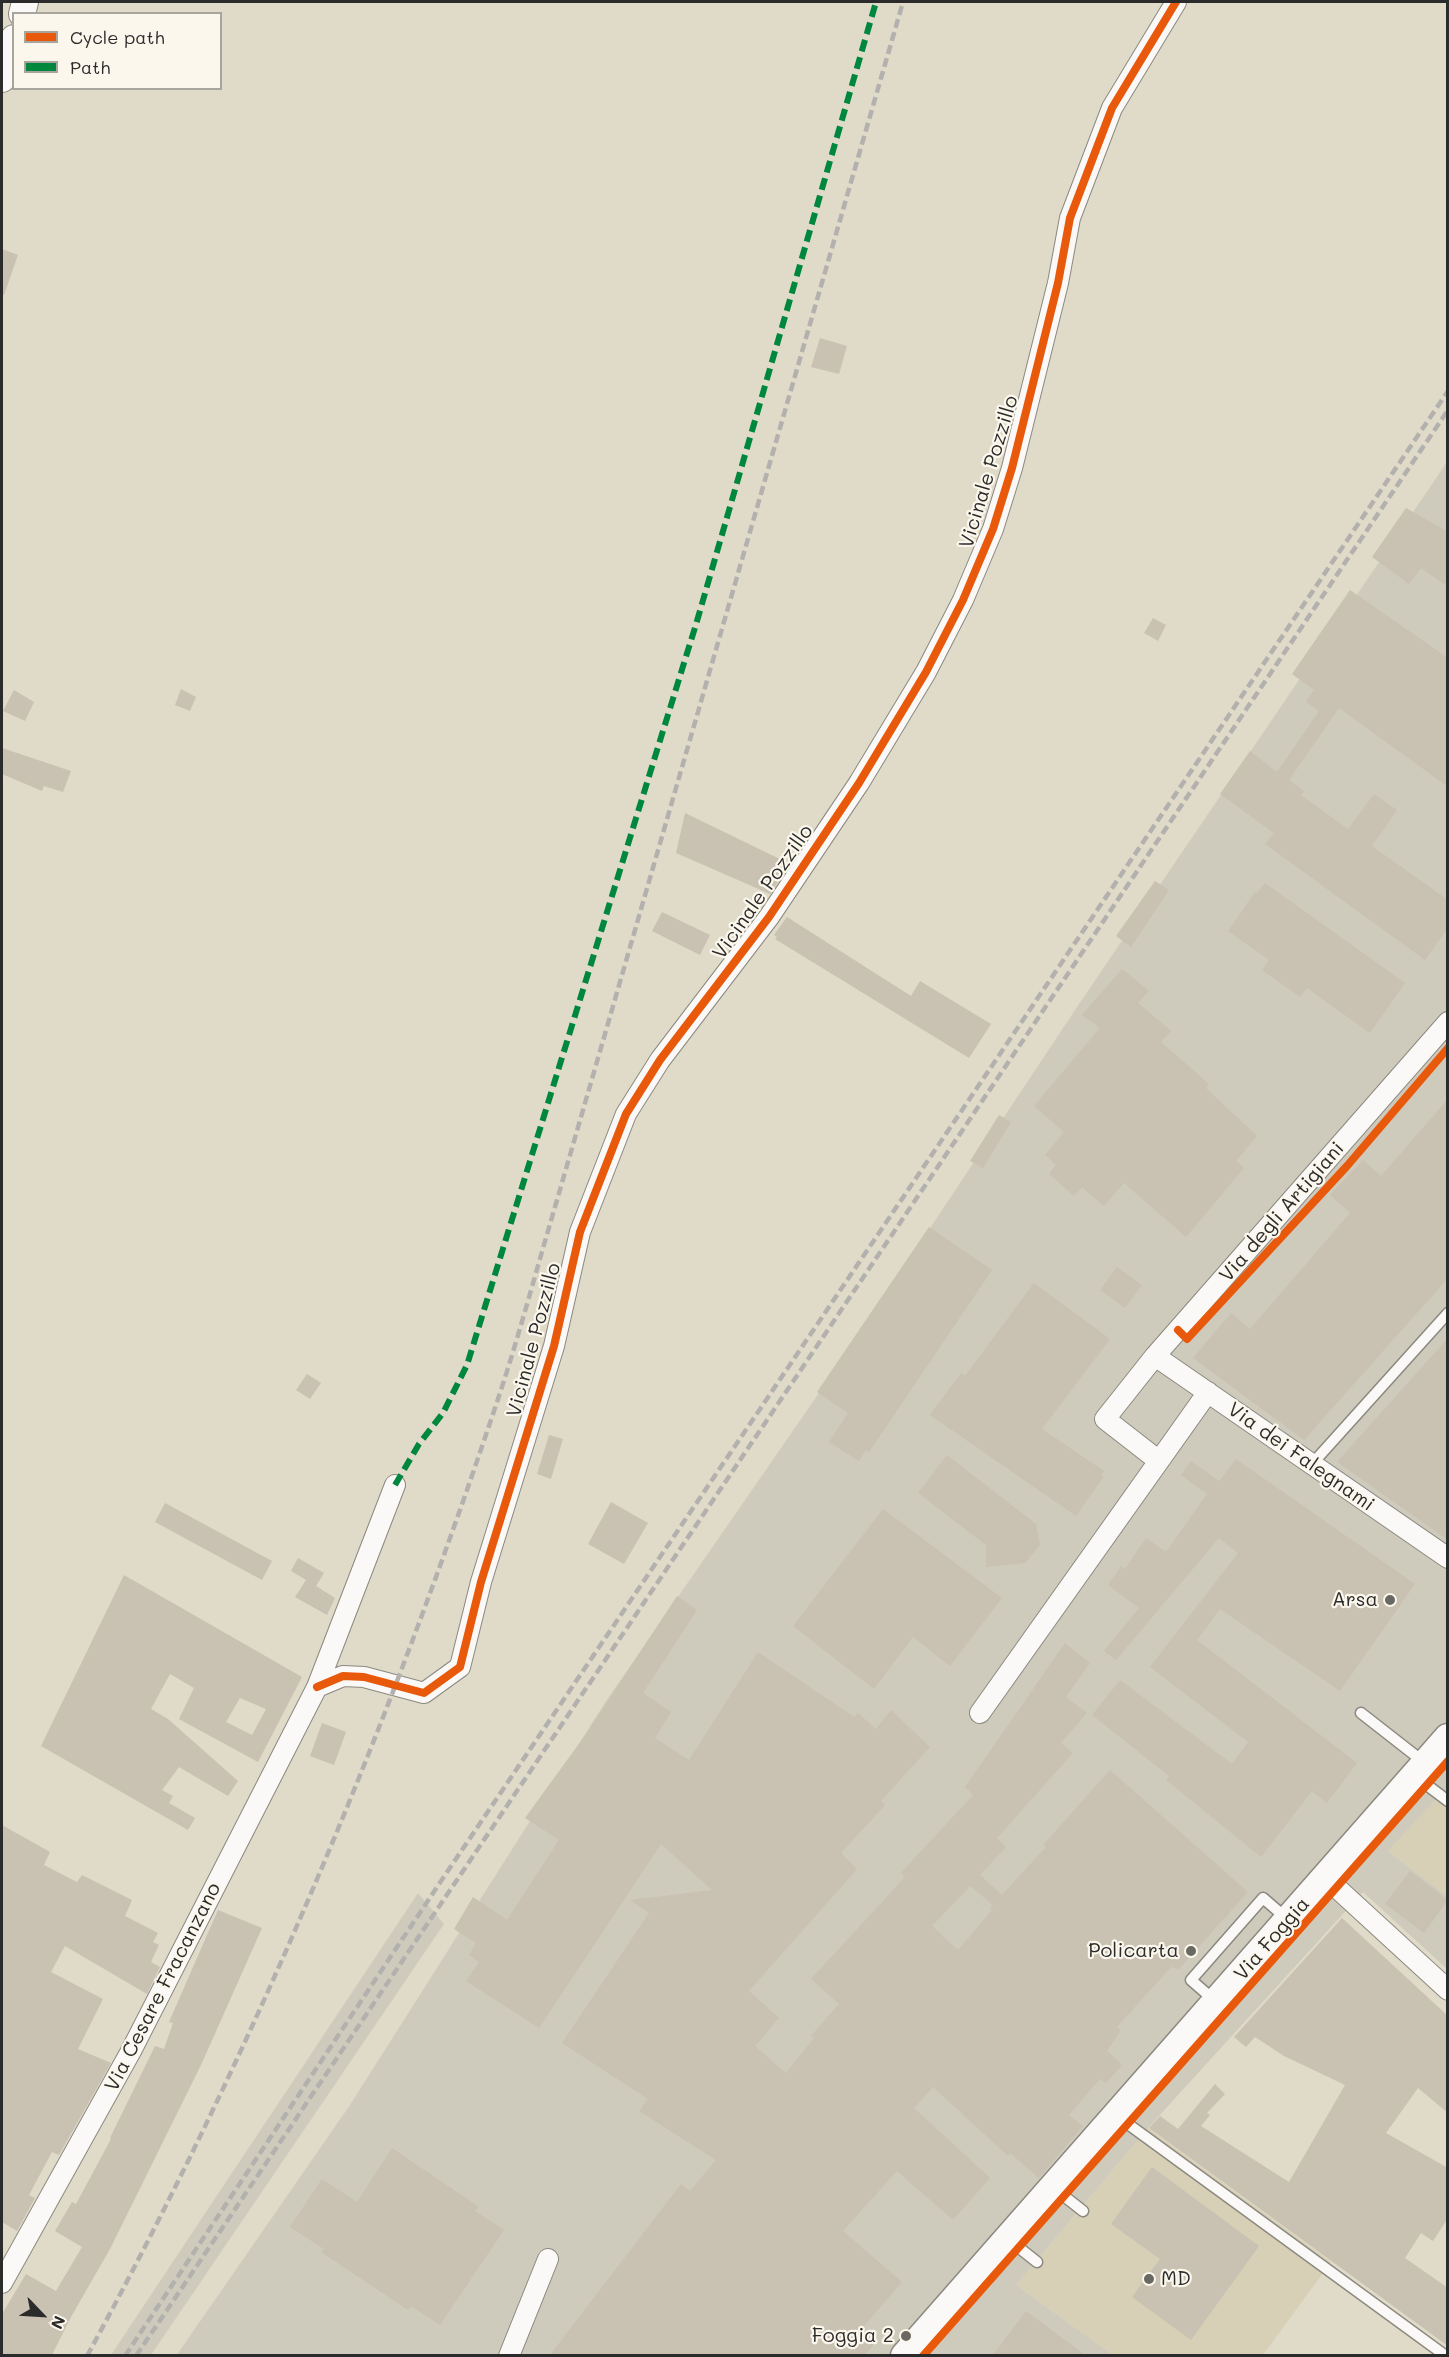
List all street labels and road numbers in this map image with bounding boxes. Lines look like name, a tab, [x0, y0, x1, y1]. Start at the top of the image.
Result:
street label: Vicinale Pozzillo	[954, 393, 1024, 551]
street label: Vicinale Pozzillo	[708, 820, 818, 964]
street label: Via degli Artigiani	[1214, 1137, 1350, 1287]
street label: Vicinale Pozzillo	[502, 1260, 566, 1420]
street label: Via dei Falegnami	[1223, 1397, 1379, 1517]
street label: Via Cesare Fracanzano	[100, 1879, 226, 2095]
street label: Via Foggia	[1229, 1892, 1315, 1986]

